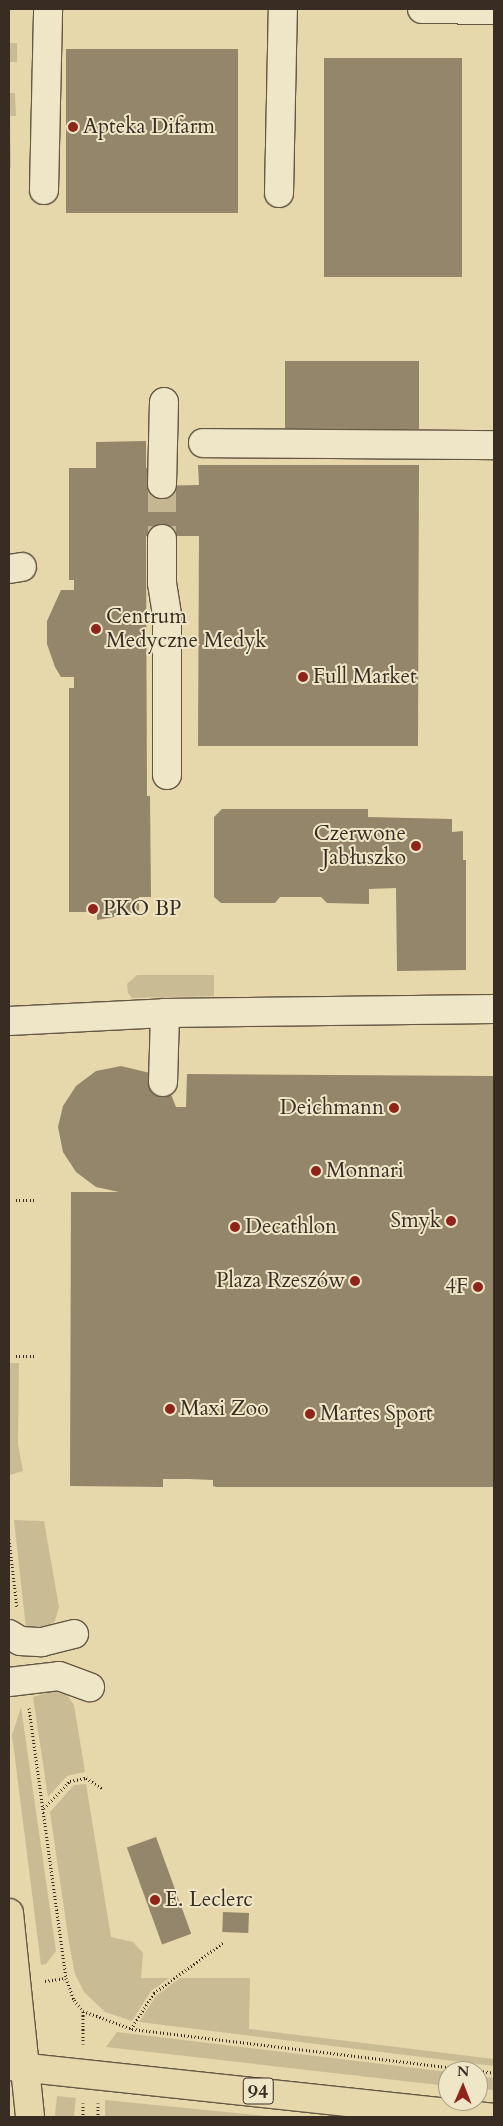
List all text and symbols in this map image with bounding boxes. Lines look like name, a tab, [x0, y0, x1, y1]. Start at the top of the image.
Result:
place label: Apteka Difarm	[83, 114, 215, 140]
marker: Apteka Difarm	[67, 121, 79, 133]
place label: Centrum Medyczne Medyk	[106, 604, 266, 654]
marker: Centrum Medyczne Medyk	[90, 623, 102, 635]
place label: Full Market	[313, 664, 417, 690]
marker: Full Market	[297, 671, 309, 683]
place label: Czerwone Jabłuszko	[314, 821, 406, 871]
marker: Czerwone Jabłuszko	[410, 840, 422, 852]
place label: PKO BP	[103, 896, 182, 922]
marker: PKO BP	[87, 903, 99, 915]
place label: Deichmann	[280, 1095, 384, 1121]
marker: Deichmann	[388, 1102, 400, 1114]
place label: Monnari	[326, 1158, 404, 1184]
marker: Monnari	[310, 1165, 322, 1177]
place label: Smyk	[390, 1208, 441, 1234]
place label: Decathlon	[245, 1214, 337, 1240]
marker: Smyk	[445, 1215, 457, 1227]
marker: Decathlon	[229, 1221, 241, 1233]
place label: Plaza Rzeszów	[216, 1268, 345, 1294]
place label: 4F	[445, 1274, 468, 1300]
marker: Plaza Rzeszów	[349, 1275, 361, 1287]
marker: 4F	[472, 1281, 484, 1293]
place label: Maxi Zoo	[180, 1396, 269, 1422]
place label: Martes Sport	[320, 1401, 433, 1427]
marker: Maxi Zoo	[164, 1403, 176, 1415]
marker: Martes Sport	[304, 1408, 316, 1420]
place label: E. Leclerc	[165, 1887, 253, 1913]
marker: E. Leclerc	[149, 1894, 161, 1906]
north arrow	[438, 2061, 488, 2111]
text: N	[457, 2062, 469, 2081]
road number: 94	[242, 2074, 274, 2108]

